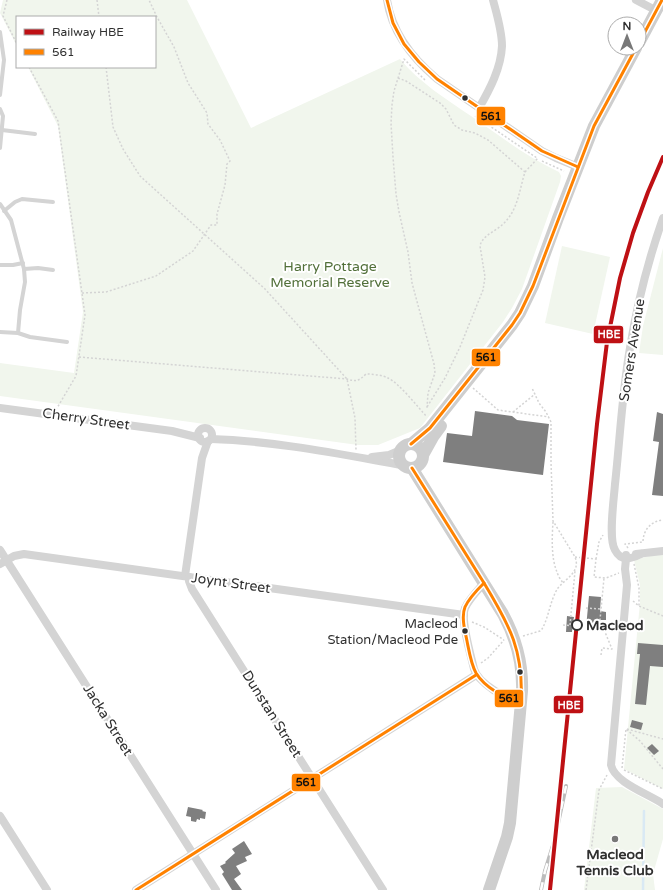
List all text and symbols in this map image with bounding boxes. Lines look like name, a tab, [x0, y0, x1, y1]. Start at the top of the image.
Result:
legend	[16, 16, 156, 68]
north arrow	[607, 16, 647, 56]
text: N	[623, 20, 631, 33]
text: Railway HBE	[52, 25, 124, 39]
text: 561	[52, 45, 75, 59]
unlabelled marker	[460, 93, 470, 103]
line badge: 561	[476, 106, 506, 126]
text: 561	[481, 110, 501, 123]
park label: Harry Pottage Memorial Reserve	[270, 258, 390, 291]
street label: Somers Avenue	[615, 297, 649, 403]
line badge: HBE	[593, 325, 624, 344]
text: HBE	[598, 328, 620, 341]
line badge: 561	[471, 348, 501, 367]
text: 561	[476, 351, 496, 364]
street label: Cherry Street	[41, 404, 131, 434]
street label: Joynt Street	[190, 569, 272, 597]
place label: Macleod Station/Macleod Pde	[327, 616, 458, 648]
place label: Macleod	[586, 617, 644, 634]
marker: Macleod	[571, 619, 583, 631]
marker: Macleod Station/Macleod Pde	[460, 626, 470, 636]
street label: Dunstan Street	[238, 667, 306, 761]
unlabelled marker	[515, 667, 525, 677]
street label: Jacka Street	[79, 681, 137, 759]
line badge: 561	[494, 689, 524, 708]
text: 561	[499, 692, 519, 705]
line badge: HBE	[553, 695, 584, 714]
text: HBE	[558, 699, 580, 712]
line badge: 561	[291, 773, 321, 792]
text: 561	[296, 776, 316, 789]
marker: Macleod Tennis Club	[610, 834, 620, 844]
place label: Macleod Tennis Club	[575, 846, 654, 879]

